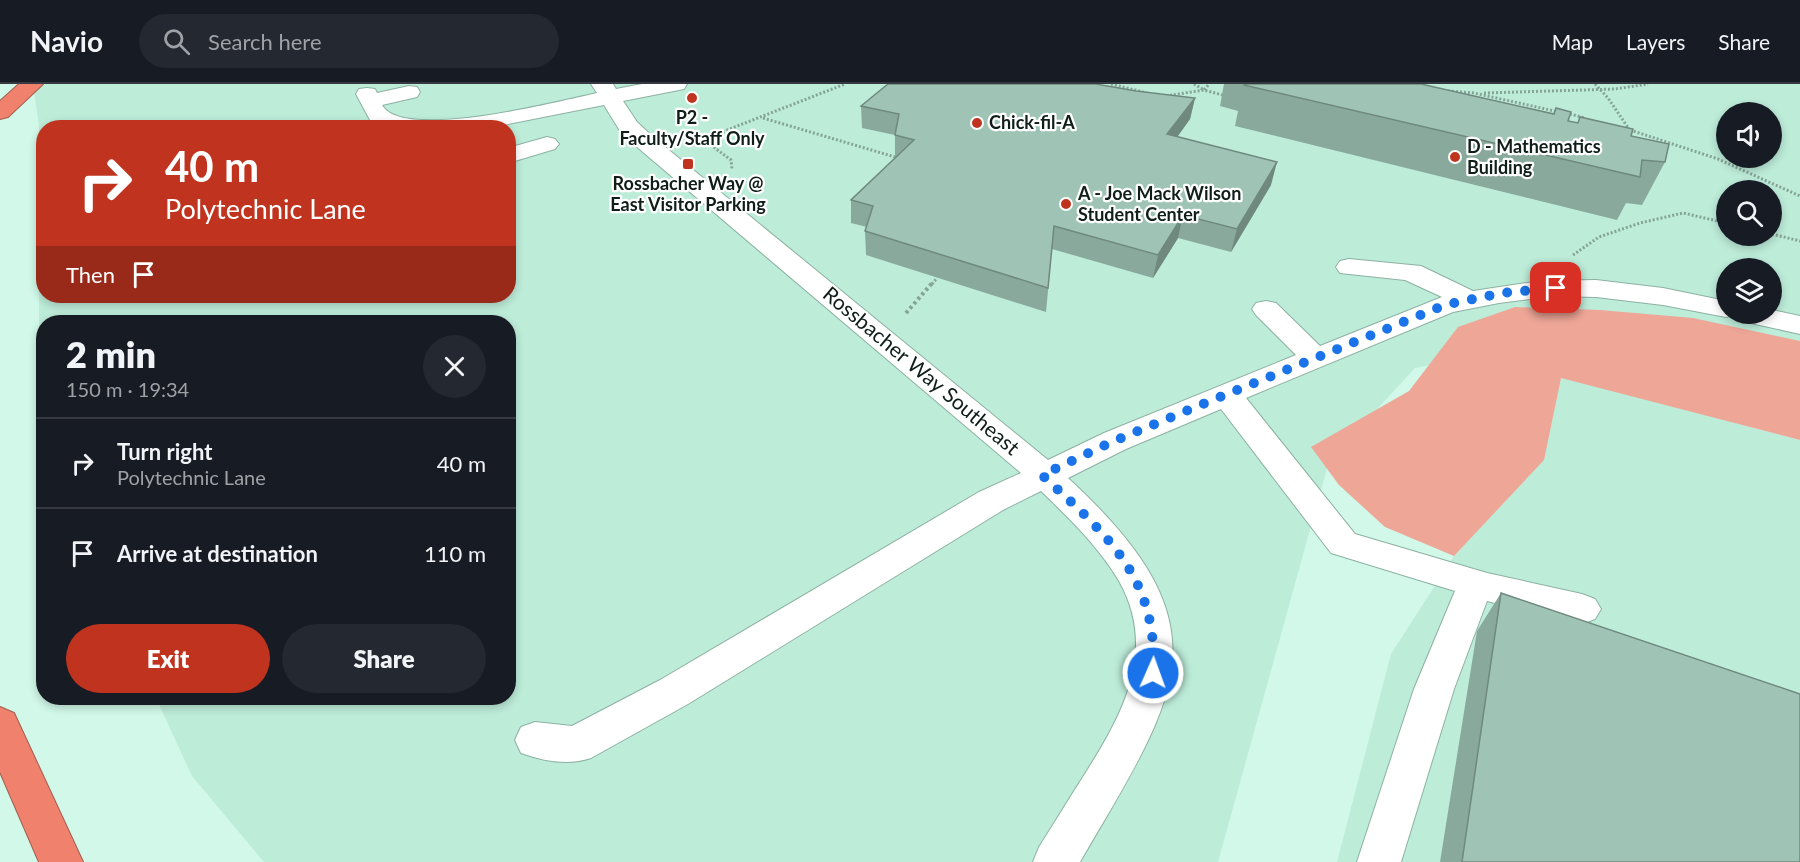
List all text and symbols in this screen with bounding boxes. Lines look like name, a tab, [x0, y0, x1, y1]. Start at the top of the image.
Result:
search box	[139, 14, 559, 68]
text: Navio	[30, 24, 103, 58]
icon: search	[160, 25, 193, 58]
text: Search here	[208, 28, 322, 55]
text: Map	[1552, 29, 1593, 54]
text: Layers	[1626, 29, 1685, 54]
text: Share	[1718, 29, 1770, 54]
marker: P2 - Faculty/Staff Only	[685, 91, 699, 105]
map controls	[1716, 102, 1782, 324]
button: sound	[1716, 102, 1782, 168]
place label: P2 - Faculty/Staff Only	[619, 106, 765, 149]
place label: Chick-fil-A	[989, 111, 1075, 133]
marker: Chick-fil-A	[970, 116, 984, 130]
place label: D - Mathematics Building	[1467, 135, 1601, 178]
text: 40 m	[165, 141, 259, 191]
icon: right	[66, 144, 144, 222]
marker: D - Mathematics Building	[1448, 150, 1462, 164]
marker: Rossbacher Way @ East Visitor Parking	[681, 157, 695, 171]
place label: Rossbacher Way @ East Visitor Parking	[610, 172, 766, 215]
button: search	[1716, 180, 1782, 246]
place label: A - Joe Mack Wilson Student Center	[1077, 182, 1241, 225]
text: Polytechnic Lane	[165, 192, 366, 225]
marker: A - Joe Mack Wilson Student Center	[1059, 197, 1073, 211]
icon: arrive	[127, 258, 160, 291]
button: layers	[1716, 258, 1782, 324]
text: Then	[66, 261, 115, 288]
pin	[1530, 262, 1581, 313]
icon: arrive	[1539, 271, 1572, 304]
street label: Rossbacher Way Southeast	[819, 280, 1026, 460]
text: 2 min	[66, 332, 156, 376]
button: close	[423, 335, 486, 398]
text: 150 m · 19:34	[66, 377, 189, 401]
text: Turn right	[117, 438, 212, 465]
icon: right	[66, 447, 99, 480]
text: 40 m	[437, 450, 486, 477]
text: Polytechnic Lane	[117, 465, 266, 489]
icon: arrive	[66, 537, 99, 570]
text: Arrive at destination	[117, 540, 318, 567]
text: 110 m	[424, 540, 486, 567]
button: Exit	[66, 624, 270, 693]
button: Share	[282, 624, 486, 693]
position arrow	[1121, 641, 1185, 705]

